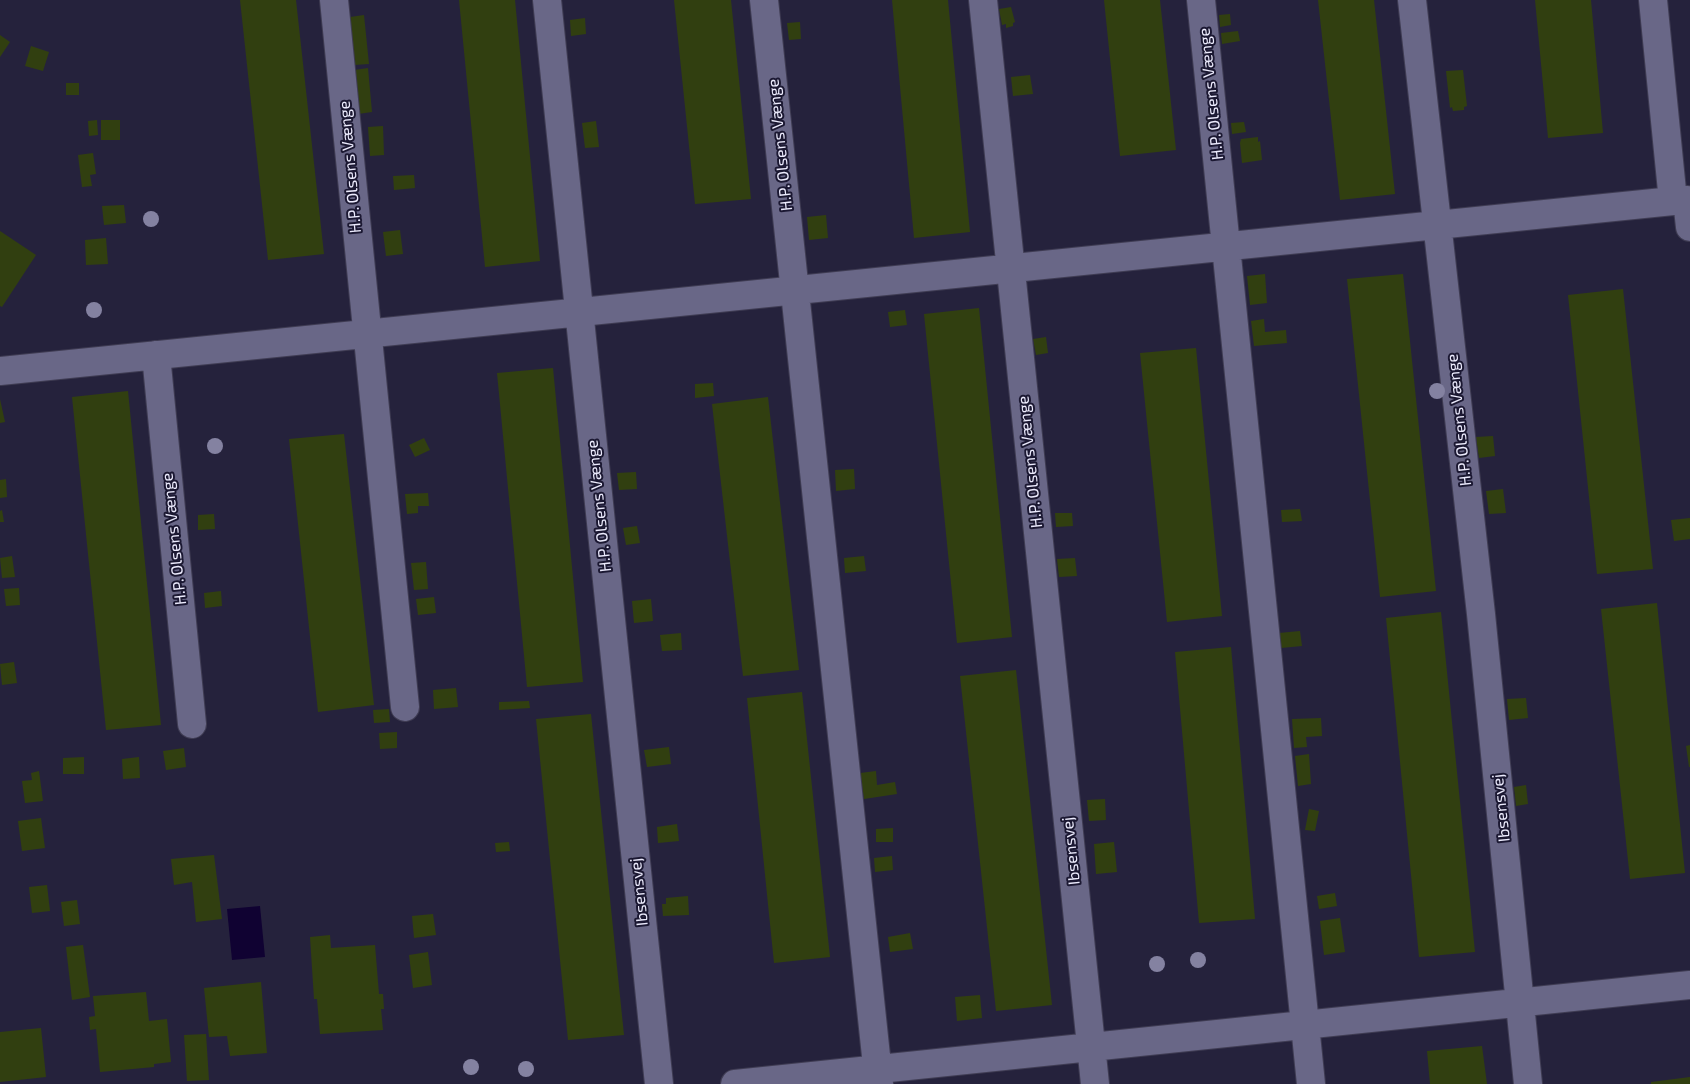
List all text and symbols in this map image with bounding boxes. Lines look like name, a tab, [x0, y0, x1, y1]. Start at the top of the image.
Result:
street label: H.P. Olsens Vænge	[1195, 27, 1227, 161]
street label: H.P. Olsens Vænge	[764, 78, 796, 212]
street label: H.P. Olsens Vænge	[335, 100, 365, 234]
street label: H.P. Olsens Vænge	[1443, 353, 1475, 487]
street label: H.P. Olsens Vænge	[1014, 395, 1046, 529]
street label: H.P. Olsens Vænge	[583, 439, 615, 573]
street label: H.P. Olsens Vænge	[158, 472, 190, 606]
street label: Ibsensvej	[1488, 773, 1514, 843]
street label: Ibsensvej	[1058, 816, 1084, 886]
street label: Ibsensvej	[626, 857, 652, 927]

